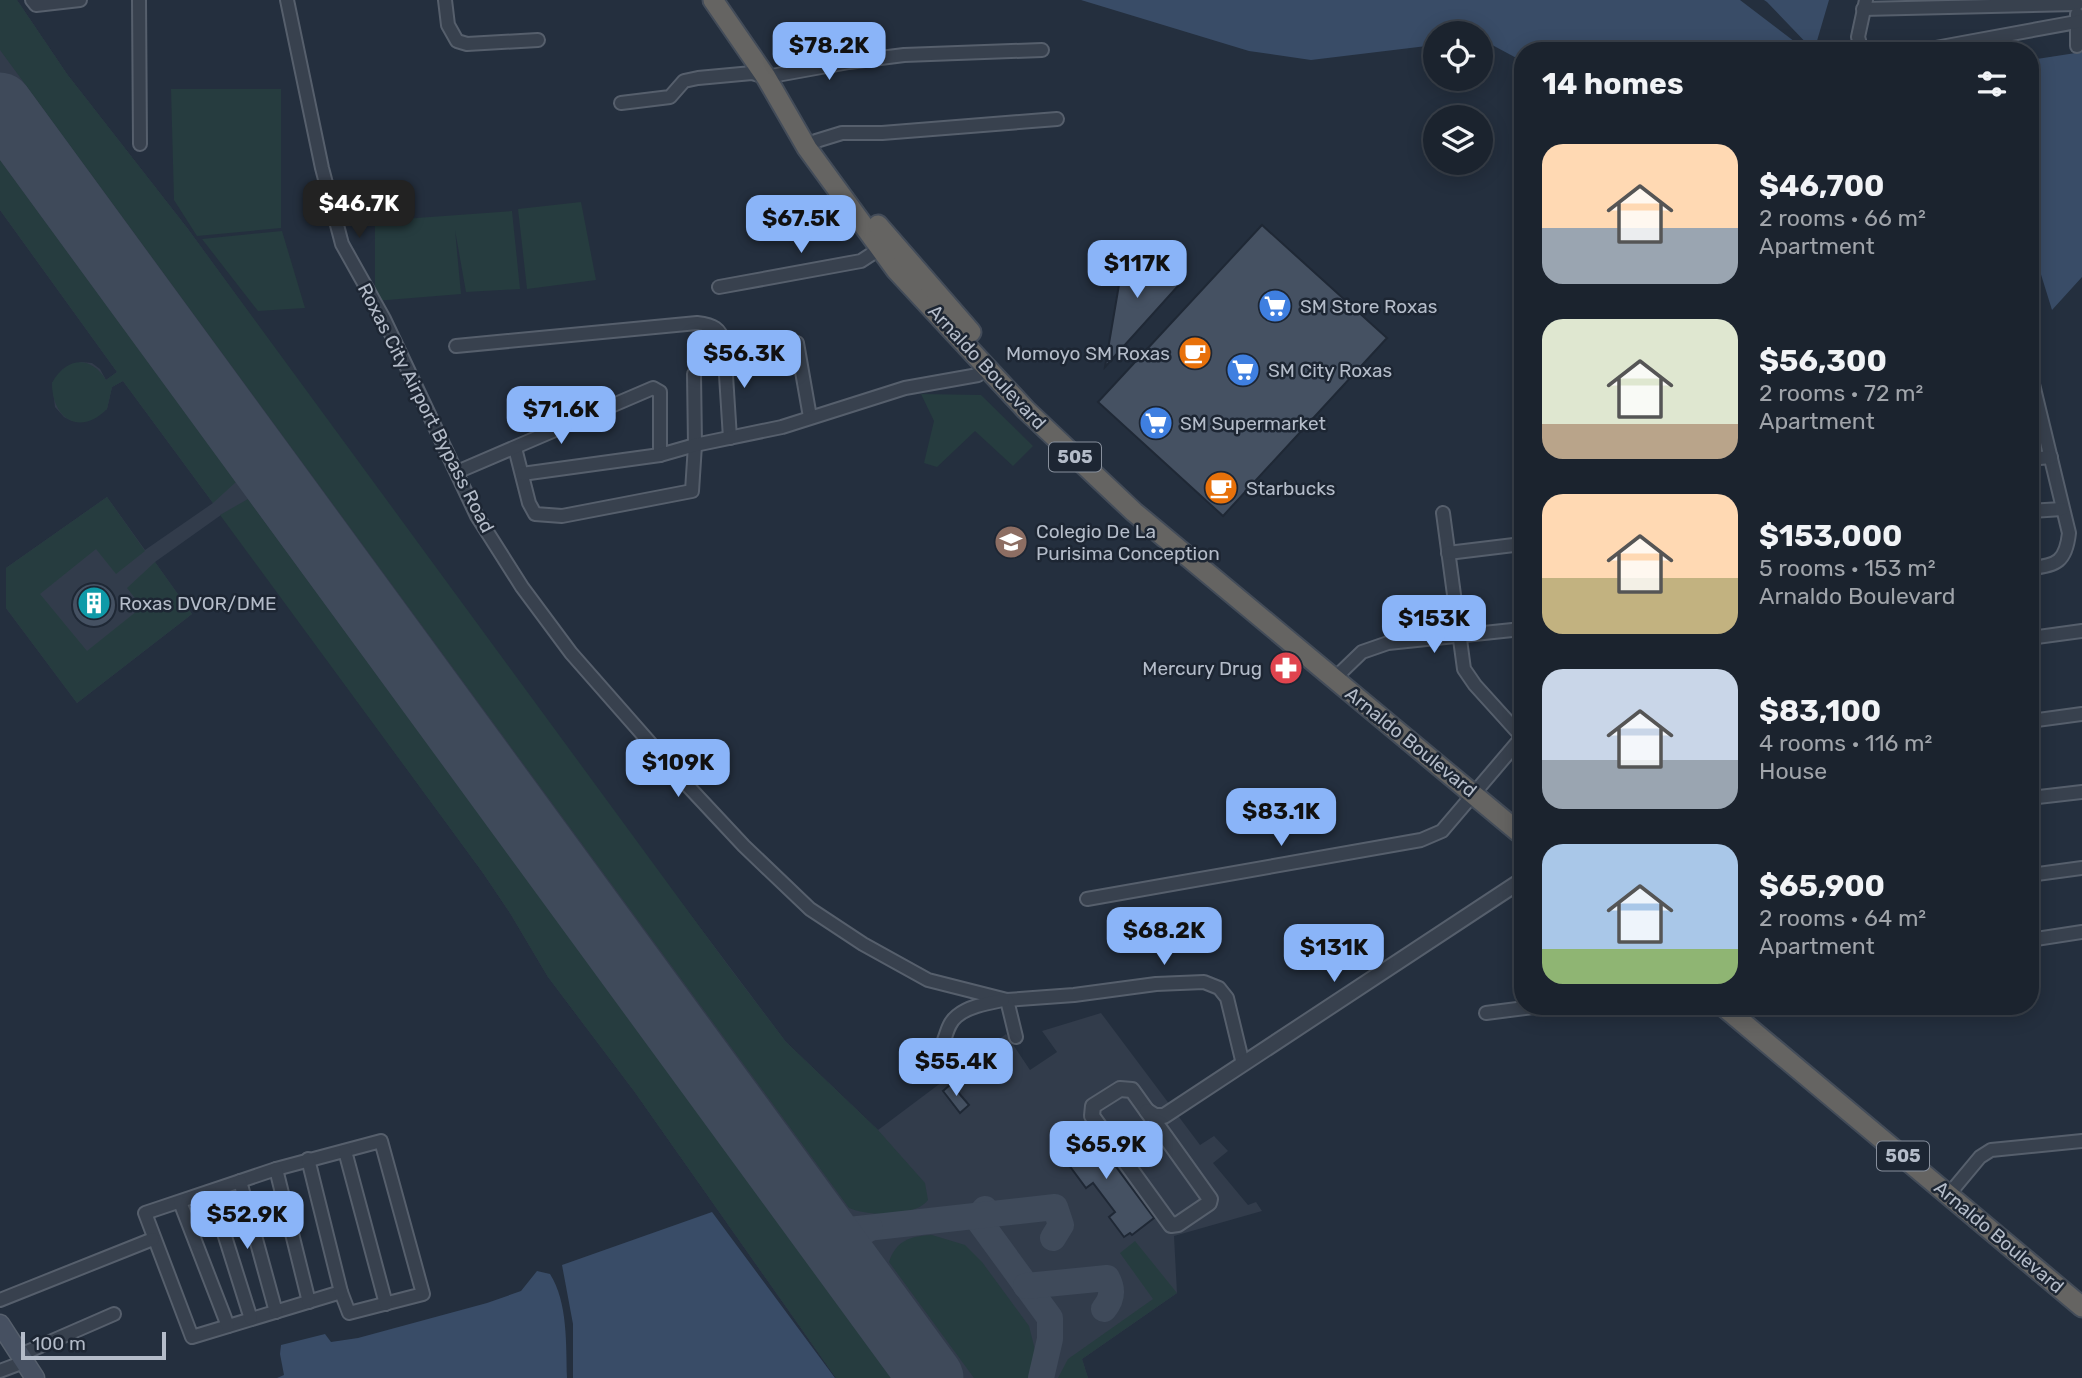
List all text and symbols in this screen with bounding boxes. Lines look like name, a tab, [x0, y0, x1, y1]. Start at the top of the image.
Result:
map controls	[1423, 21, 1493, 175]
button: locate	[1423, 21, 1493, 91]
pin: $78.2K	[772, 22, 886, 82]
text: $78.2K	[789, 31, 869, 59]
icon: filters	[1973, 65, 2011, 103]
text: 14 homes	[1542, 66, 1684, 102]
button: layers	[1423, 105, 1493, 175]
text: $46,700	[1759, 168, 1884, 204]
icon: home	[1598, 172, 1682, 256]
pin: $46.7K	[302, 180, 416, 240]
text: $46.7K	[319, 189, 399, 217]
pin: $67.5K	[744, 196, 858, 255]
text: $67.5K	[762, 204, 840, 232]
text: 2 rooms · 66 m²	[1759, 204, 1926, 232]
text: Apartment	[1759, 232, 1875, 260]
pin: $117K	[1088, 240, 1186, 300]
text: $117K	[1104, 249, 1170, 277]
street label: Roxas City Airport Bypass Road	[353, 279, 499, 537]
supermarket icon: SM Store Roxas	[1256, 287, 1294, 325]
place label: SM Store Roxas	[1300, 295, 1437, 318]
street label: Arnaldo Boulevard	[923, 300, 1051, 434]
pin: $56.3K	[687, 330, 801, 390]
cafe icon: Momoyo SM Roxas	[1176, 334, 1214, 372]
text: $56.3K	[703, 339, 785, 367]
place label: Momoyo SM Roxas	[1006, 342, 1170, 365]
text: $56,300	[1759, 343, 1887, 379]
icon: home	[1598, 347, 1682, 431]
supermarket icon: SM City Roxas	[1224, 351, 1262, 389]
place label: SM City Roxas	[1268, 359, 1392, 382]
text: 2 rooms · 72 m²	[1759, 379, 1923, 407]
pin: $71.6K	[504, 386, 618, 446]
text: $71.6K	[523, 395, 599, 423]
supermarket icon: SM Supermarket	[1137, 404, 1175, 442]
text: Apartment	[1759, 407, 1875, 435]
place label: SM Supermarket	[1180, 412, 1327, 435]
road number: 505	[1049, 443, 1101, 472]
cafe icon: Starbucks	[1202, 469, 1240, 507]
place label: Starbucks	[1246, 477, 1336, 500]
text: $153,000	[1759, 518, 1902, 554]
place label: Colegio De La Purisima Conception	[1036, 520, 1220, 565]
icon: home	[1598, 522, 1682, 606]
school or university icon: Colegio De La Purisima Conception	[992, 523, 1030, 561]
text: 5 rooms · 153 m²	[1759, 554, 1936, 582]
text: Arnaldo Boulevard	[1759, 582, 1956, 610]
building icon: Roxas DVOR/DME	[75, 584, 113, 622]
place label: Roxas DVOR/DME	[119, 592, 277, 615]
pin: $153K	[1385, 596, 1483, 655]
text: $153K	[1398, 604, 1470, 632]
pharmacy icon: Mercury Drug	[1267, 649, 1305, 687]
place label: Mercury Drug	[1142, 657, 1262, 680]
street label: Arnaldo Boulevard	[1341, 682, 1481, 802]
text: $83,100	[1759, 693, 1881, 729]
icon: home	[1598, 697, 1682, 781]
text: 4 rooms · 116 m²	[1759, 729, 1932, 757]
pin: $109K	[629, 740, 727, 799]
text: $109K	[642, 748, 714, 776]
text: House	[1759, 757, 1827, 785]
pin: $83.1K	[1224, 788, 1338, 848]
text: $83.1K	[1242, 797, 1320, 825]
text: $65,900	[1759, 868, 1885, 904]
icon: home	[1598, 872, 1682, 956]
text: 2 rooms · 64 m²	[1759, 904, 1926, 932]
pin: $68.2K	[1107, 908, 1221, 967]
text: $68.2K	[1123, 916, 1205, 944]
pin: $131K	[1285, 925, 1383, 984]
text: Apartment	[1759, 932, 1875, 960]
text: $131K	[1300, 933, 1368, 961]
pin: $55.4K	[899, 1038, 1013, 1098]
text: $55.4K	[915, 1047, 997, 1075]
pin: $65.9K	[1049, 1122, 1163, 1181]
text: $65.9K	[1066, 1130, 1146, 1158]
road number: 505	[1877, 1142, 1929, 1170]
street label: Arnaldo Boulevard	[1929, 1176, 2069, 1298]
pin: $52.9K	[190, 1192, 304, 1251]
text: $52.9K	[207, 1200, 287, 1228]
scale bar	[21, 1329, 166, 1361]
text: 100 m	[32, 1332, 86, 1355]

